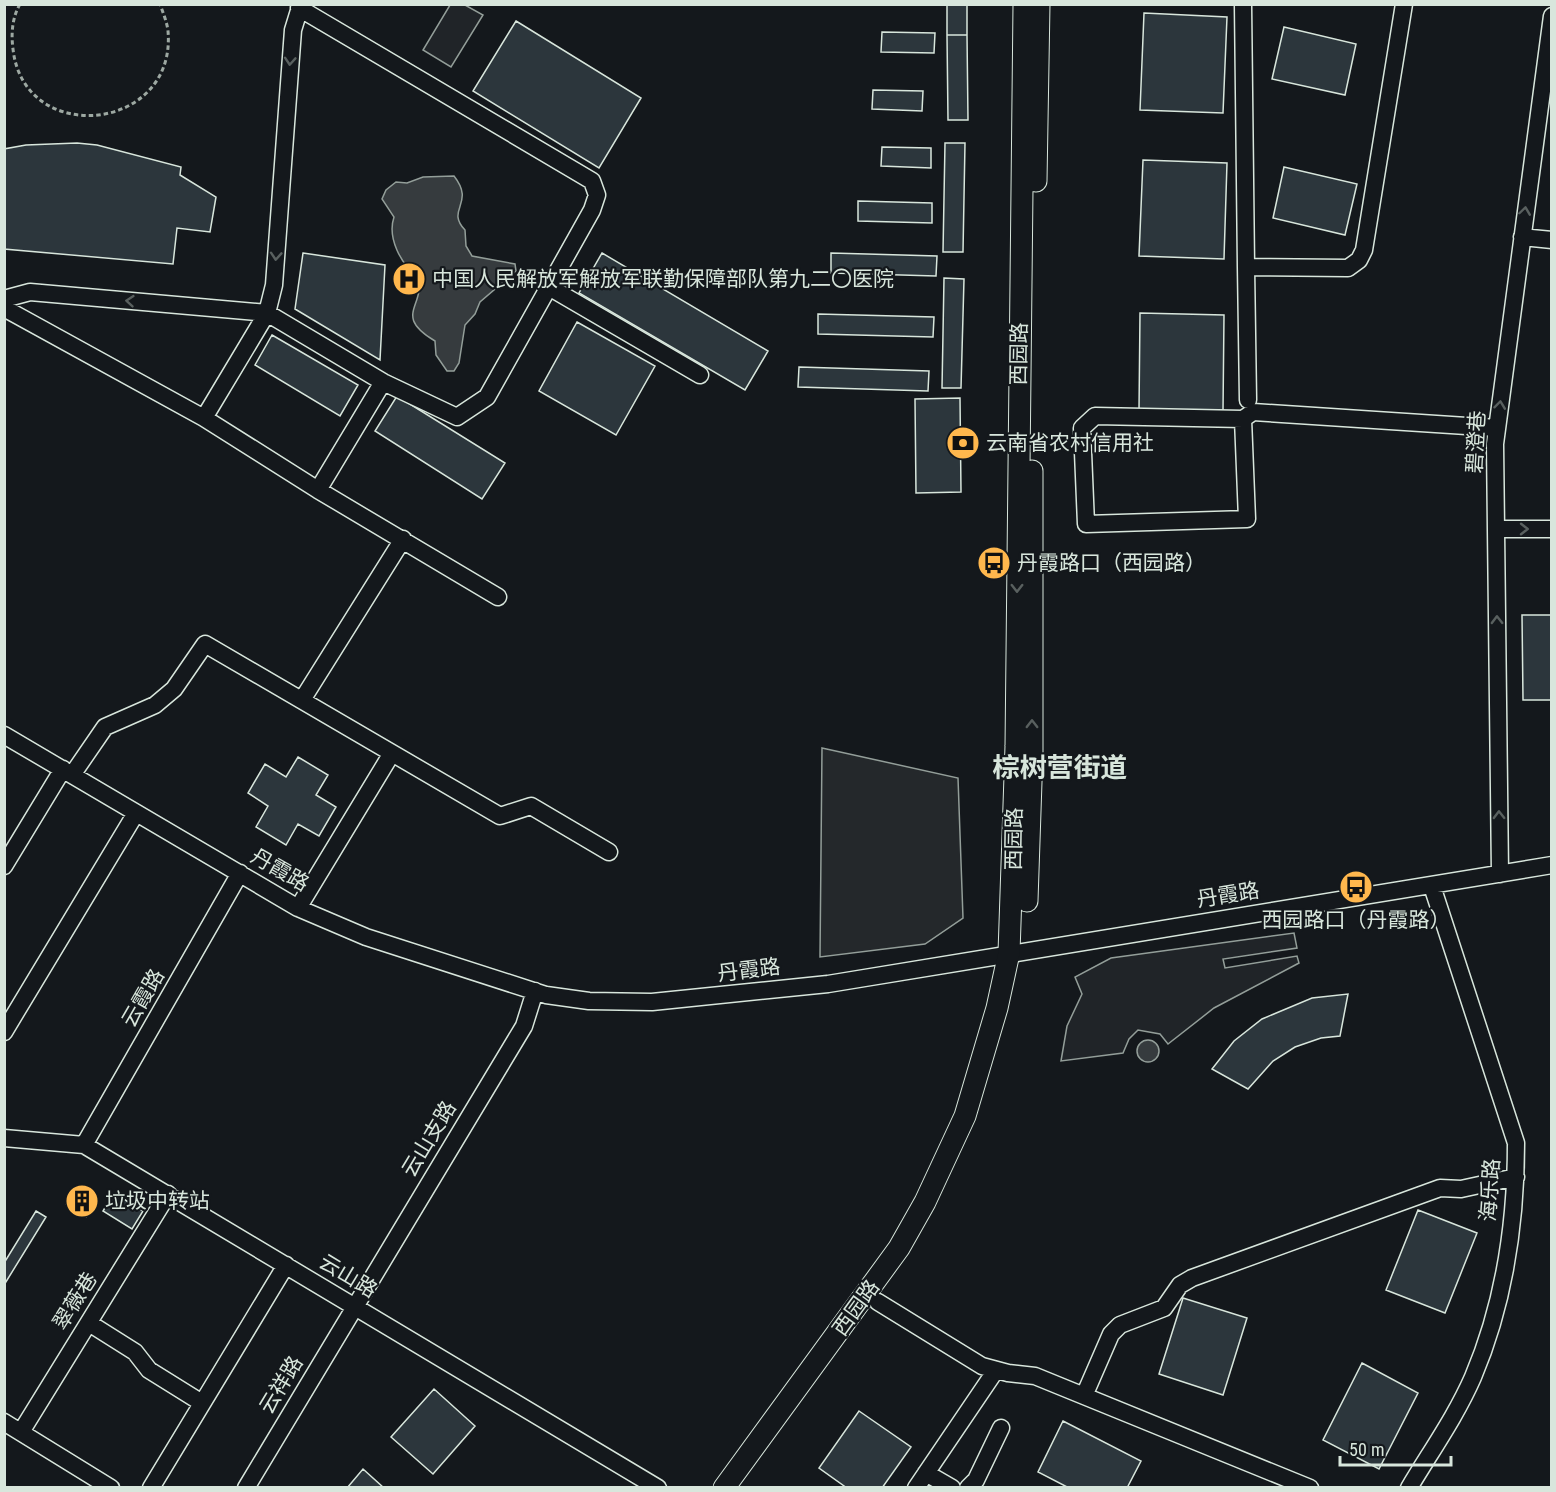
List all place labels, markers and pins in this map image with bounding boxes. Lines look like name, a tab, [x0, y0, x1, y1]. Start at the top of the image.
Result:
hospital icon: 中国人民解放军解放军联勤保障部队第九二〇医院	[391, 261, 427, 297]
place label: 中国人民解放军解放军联勤保障部队第九二〇医院	[432, 267, 894, 291]
bank icon: 云南省农村信用社	[945, 425, 981, 461]
place label: 云南省农村信用社	[986, 431, 1154, 455]
bus stop icon: 丹霞路口（西园路）	[976, 545, 1012, 581]
place label: 丹霞路口（西园路）	[1017, 551, 1206, 575]
bus stop icon: 西园路口（丹霞路）	[1338, 869, 1374, 905]
place label: 西园路口（丹霞路）	[1262, 908, 1451, 932]
building icon: 垃圾中转站	[64, 1183, 100, 1219]
place label: 垃圾中转站	[105, 1189, 210, 1213]

